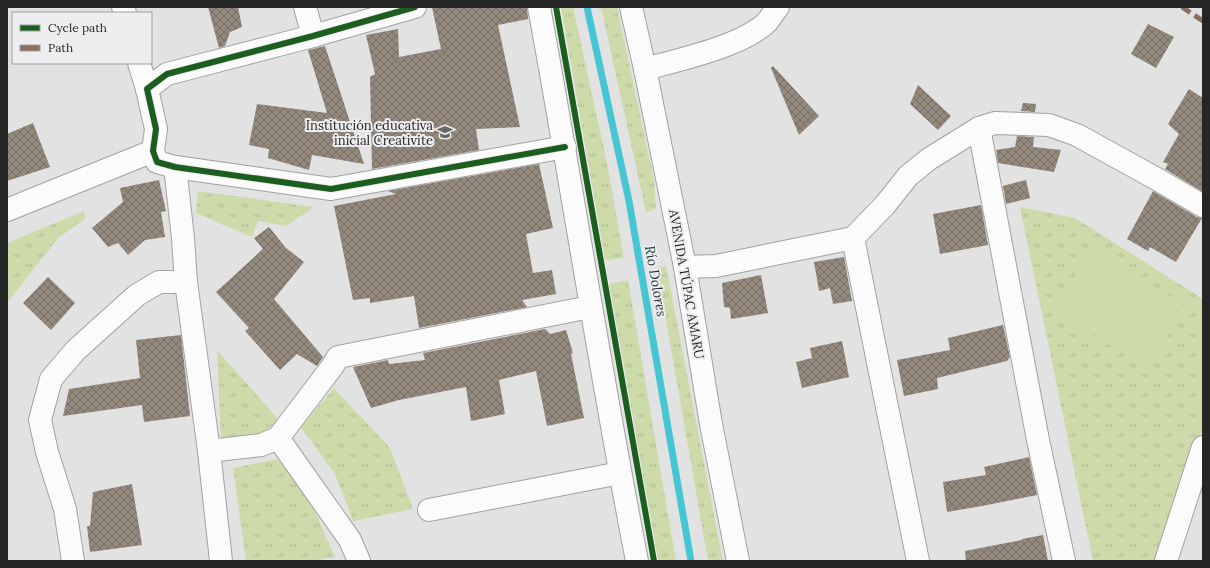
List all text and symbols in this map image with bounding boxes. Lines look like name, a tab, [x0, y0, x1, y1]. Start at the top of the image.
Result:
legend	[12, 12, 152, 64]
text: Cycle path	[48, 20, 107, 35]
text: Path	[48, 40, 73, 55]
place label: Institución educativa inicial Creativite	[306, 117, 433, 149]
school or university icon: Institución educativa inicial Creativite	[436, 123, 454, 141]
street label: AVENIDA TÚPAC AMARU	[665, 207, 708, 360]
water label: Río Dolores	[641, 244, 671, 318]

